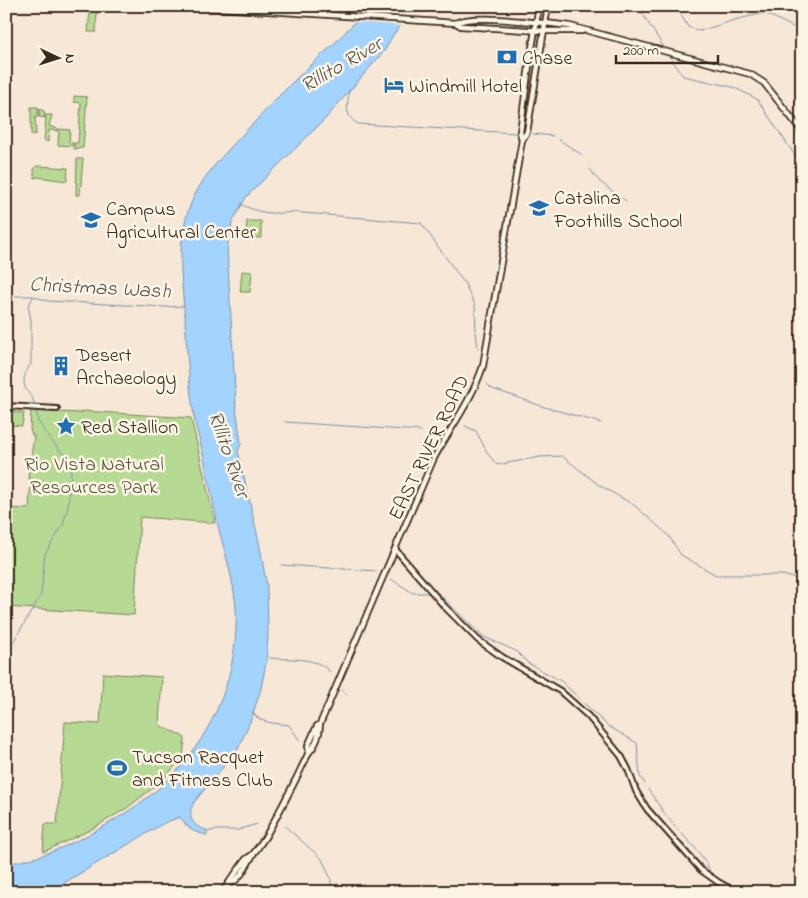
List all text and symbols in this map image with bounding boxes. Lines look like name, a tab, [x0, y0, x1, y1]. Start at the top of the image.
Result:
water label: Rillito River	[296, 29, 390, 101]
north arrow	[32, 32, 82, 82]
scale bar	[616, 32, 718, 64]
text: 200 m	[623, 40, 659, 62]
place label: Chase	[522, 45, 572, 74]
bank icon: Chase	[496, 46, 518, 68]
text: N	[59, 53, 80, 64]
place label: Windmill Hotel	[409, 73, 522, 102]
hotel icon: Windmill Hotel	[383, 74, 405, 96]
place label: Catalina Foothills School	[553, 185, 682, 237]
place label: Campus Agricultural Center	[106, 196, 257, 249]
school or university icon: Catalina Foothills School	[528, 197, 550, 219]
school or university icon: Campus Agricultural Center	[80, 209, 102, 231]
water label: Christmas Wash	[29, 270, 172, 308]
place label: Desert Archaeology	[75, 342, 176, 395]
building icon: Desert Archaeology	[50, 355, 72, 377]
street label: EAST RIVER ROAD	[382, 371, 478, 526]
water label: Rillito River	[199, 407, 258, 504]
place label: Red Stallion	[81, 414, 178, 443]
place icon: Red Stallion	[55, 415, 77, 437]
park label: Rio Vista Natural Resources Park	[24, 451, 164, 503]
place label: Tucson Racquet and Fitness Club	[132, 744, 273, 796]
sports icon: Tucson Racquet and Fitness Club	[106, 757, 128, 779]

